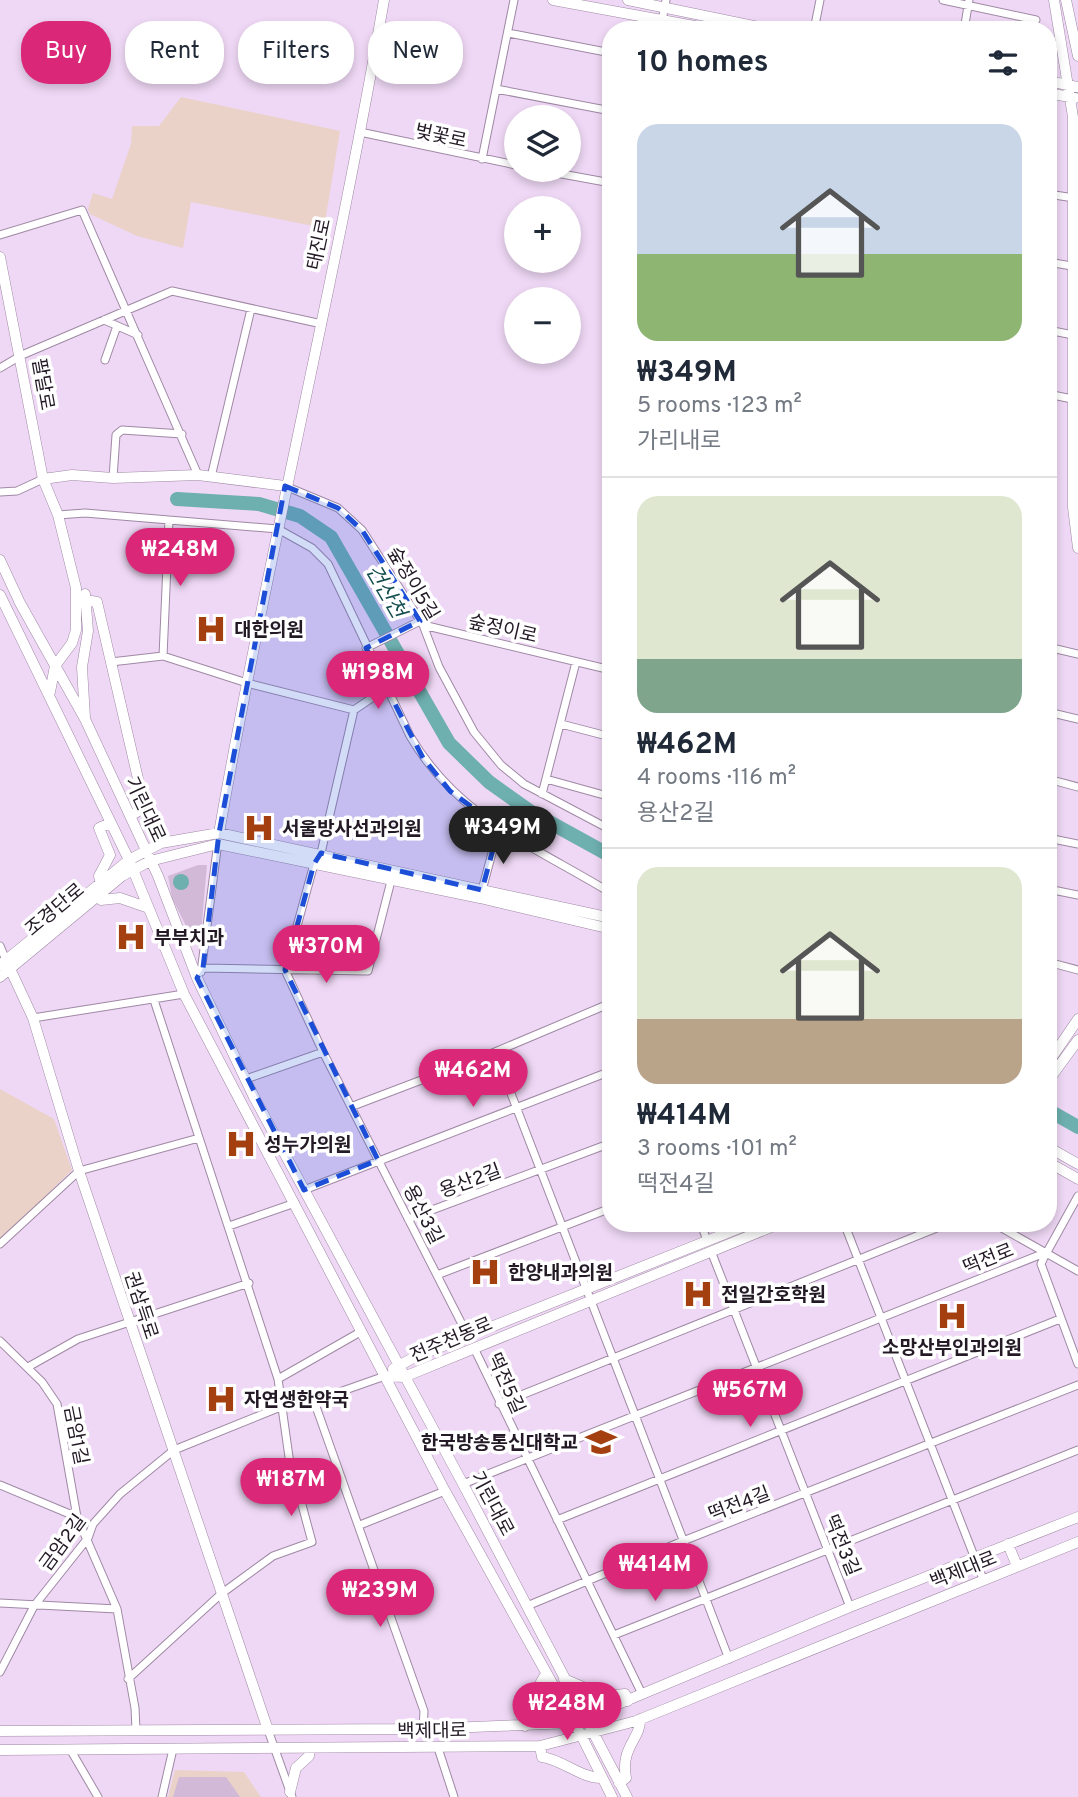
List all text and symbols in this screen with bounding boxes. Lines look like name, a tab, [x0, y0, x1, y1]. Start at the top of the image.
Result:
chip: Buy	[21, 21, 111, 84]
chip: Rent	[125, 21, 224, 84]
chip: Filters	[238, 21, 354, 84]
chip: New	[368, 21, 463, 84]
icon: filters	[984, 44, 1022, 82]
text: 10 homes	[637, 45, 768, 82]
map controls	[504, 105, 581, 364]
button: layers	[504, 105, 581, 182]
street label: 벚꽃로	[412, 120, 469, 154]
icon: home	[767, 170, 893, 296]
button: +	[504, 196, 581, 273]
street label: 태진로	[303, 216, 337, 273]
button: −	[504, 287, 581, 364]
text: ₩349M	[637, 355, 737, 392]
street label: 팔달로	[26, 356, 58, 412]
text: 5 rooms · 123 m²	[637, 392, 802, 421]
text: 가리내로	[637, 428, 722, 457]
pin: ₩248M	[131, 528, 229, 588]
text: ₩248M	[142, 536, 218, 565]
icon: home	[767, 542, 893, 668]
street label: 숲정이5길	[381, 543, 444, 625]
water label: 건산천	[359, 560, 412, 626]
street label: 숲정이로	[466, 610, 539, 650]
hospital icon: 대한의원	[194, 612, 228, 646]
place label: 대한의원	[234, 619, 304, 643]
pin: ₩198M	[329, 652, 427, 711]
text: ₩198M	[342, 659, 414, 688]
text: ₩462M	[637, 727, 737, 764]
text: 4 rooms · 116 m²	[637, 764, 796, 793]
street label: 기린대로	[119, 773, 170, 847]
text: 용산2길	[637, 800, 715, 829]
pin: ₩349M	[454, 806, 552, 866]
hospital icon: 서울방사선과의원	[242, 811, 276, 845]
text: ₩349M	[465, 814, 541, 843]
place label: 서울방사선과의원	[282, 818, 422, 842]
street label: 조경단로	[21, 879, 90, 942]
icon: home	[767, 913, 893, 1039]
hospital icon: 부부치과	[114, 920, 148, 954]
pin: ₩370M	[277, 926, 375, 985]
place label: 부부치과	[154, 927, 224, 951]
text: ₩370M	[289, 933, 363, 962]
pin: ₩462M	[424, 1050, 522, 1109]
text: ₩462M	[435, 1057, 511, 1086]
text: ₩414M	[637, 1098, 732, 1135]
hospital icon: 성누가의원	[224, 1127, 258, 1161]
place label: 성누가의원	[264, 1134, 351, 1158]
text: 3 rooms · 101 m²	[637, 1135, 797, 1164]
street label: 용산2길	[436, 1160, 505, 1204]
text: 떡전4길	[637, 1171, 715, 1200]
street label: 용산3길	[397, 1181, 447, 1249]
street label: 떡전로	[960, 1239, 1018, 1281]
hospital icon: 한양내과의원	[468, 1255, 502, 1289]
place label: 한양내과의원	[508, 1262, 613, 1286]
street label: 권삼득로	[118, 1269, 162, 1343]
hospital icon: 전일간호학원	[681, 1277, 715, 1311]
place label: 전일간호학원	[721, 1284, 826, 1308]
hospital icon: 소망산부인과의원	[935, 1299, 969, 1333]
street label: 전주천동로	[407, 1313, 497, 1369]
place label: 소망산부인과의원	[882, 1337, 1022, 1361]
street label: 떡전5길	[481, 1350, 529, 1418]
pin: ₩567M	[701, 1370, 799, 1429]
text: ₩567M	[713, 1377, 787, 1406]
hospital icon: 자연생한약국	[204, 1382, 238, 1416]
place label: 자연생한약국	[244, 1389, 349, 1413]
street label: 금암1길	[58, 1404, 92, 1467]
school or university icon: 한국방송통신대학교	[584, 1425, 618, 1459]
place label: 한국방송통신대학교	[421, 1432, 578, 1456]
pin: ₩187M	[242, 1458, 340, 1518]
text: ₩187M	[256, 1466, 326, 1495]
street label: 기린대로	[464, 1467, 518, 1540]
street label: 떡전4길	[705, 1482, 774, 1528]
street label: 금암2길	[35, 1510, 92, 1576]
street label: 떡전3길	[818, 1512, 864, 1580]
pin: ₩414M	[606, 1544, 704, 1603]
street label: 백제대로	[927, 1547, 1001, 1595]
text: ₩414M	[619, 1551, 691, 1580]
pin: ₩239M	[331, 1570, 429, 1629]
text: ₩239M	[342, 1577, 418, 1606]
pin: ₩248M	[518, 1682, 616, 1742]
text: ₩248M	[529, 1690, 605, 1719]
street label: 백제대로	[397, 1719, 467, 1745]

